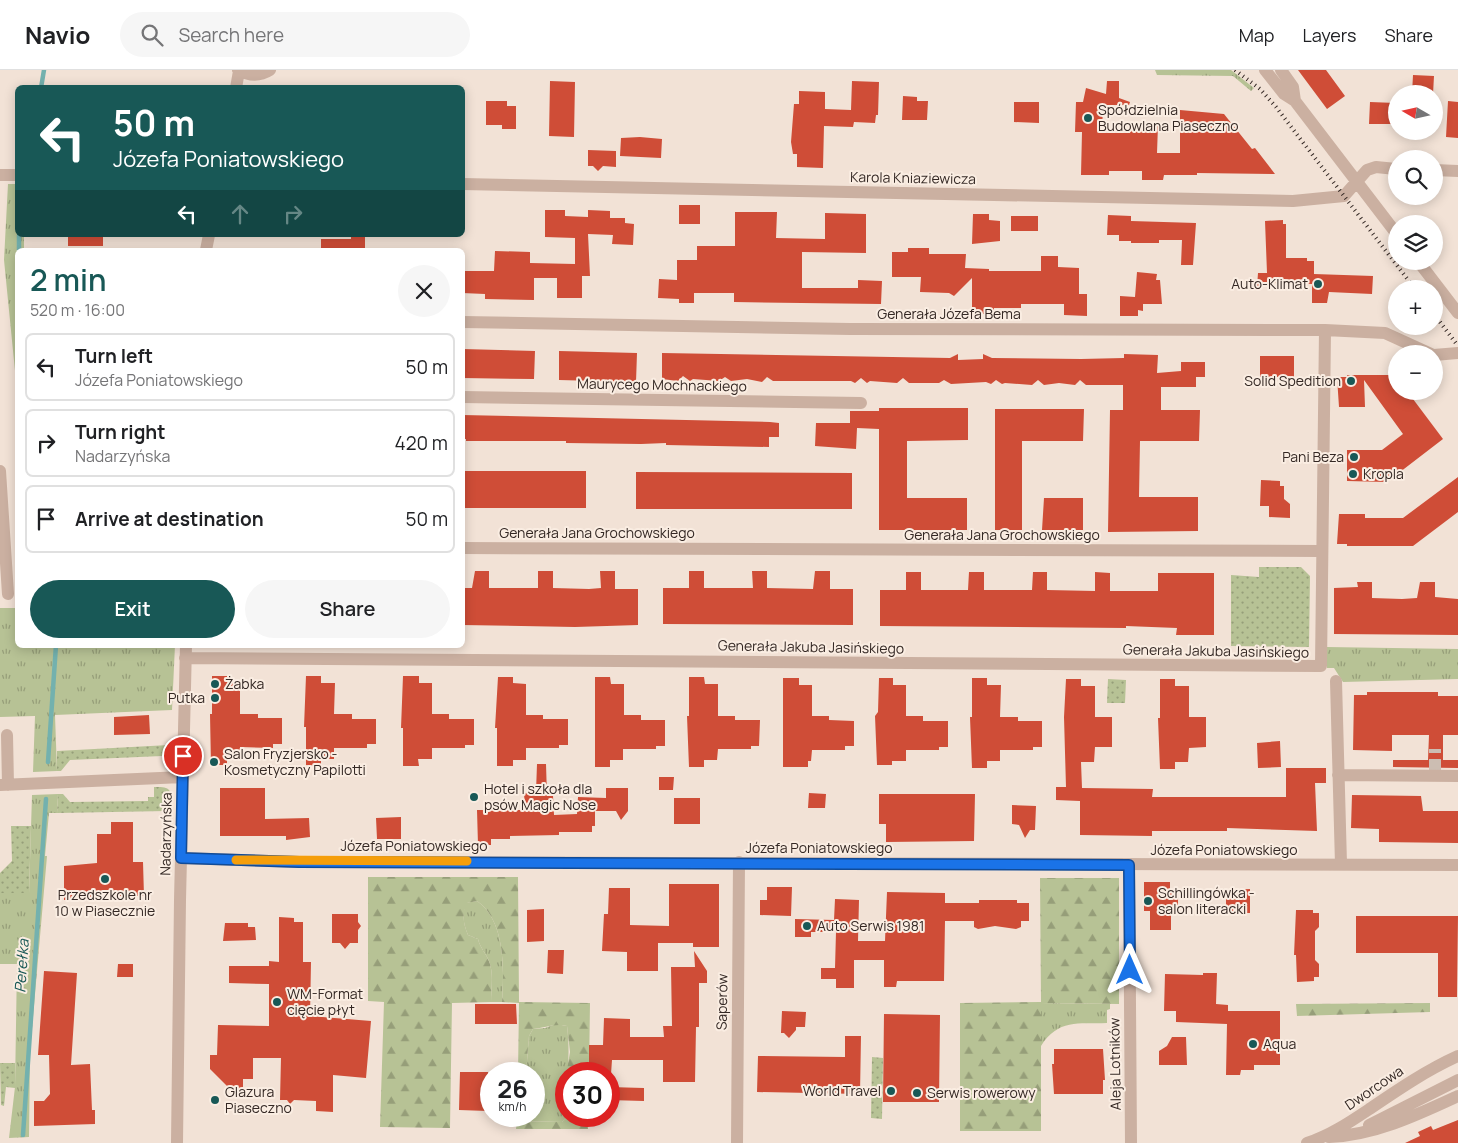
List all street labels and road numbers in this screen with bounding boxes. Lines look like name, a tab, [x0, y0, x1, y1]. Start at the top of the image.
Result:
street label: Karola Kniaziewicza	[850, 167, 976, 188]
street label: Generała Józefa Bema	[877, 304, 1021, 323]
street label: Maurycego Mochnackiego	[577, 374, 747, 395]
street label: Generała Jana Grochowskiego	[499, 523, 695, 542]
street label: Generała Jana Grochowskiego	[904, 525, 1100, 544]
street label: Generała Jakuba Jasińskiego	[718, 635, 904, 658]
street label: Generała Jakuba Jasińskiego	[1123, 639, 1309, 662]
street label: Nadarzyńska	[155, 792, 176, 876]
street label: Józefa Poniatowskiego	[340, 836, 488, 855]
street label: Józefa Poniatowskiego	[745, 838, 893, 857]
street label: Józefa Poniatowskiego	[1150, 840, 1298, 859]
street label: Saperów	[712, 973, 731, 1030]
street label: Aleja Lotników	[1104, 1017, 1125, 1110]
street label: Dworcowa	[1341, 1061, 1407, 1114]

